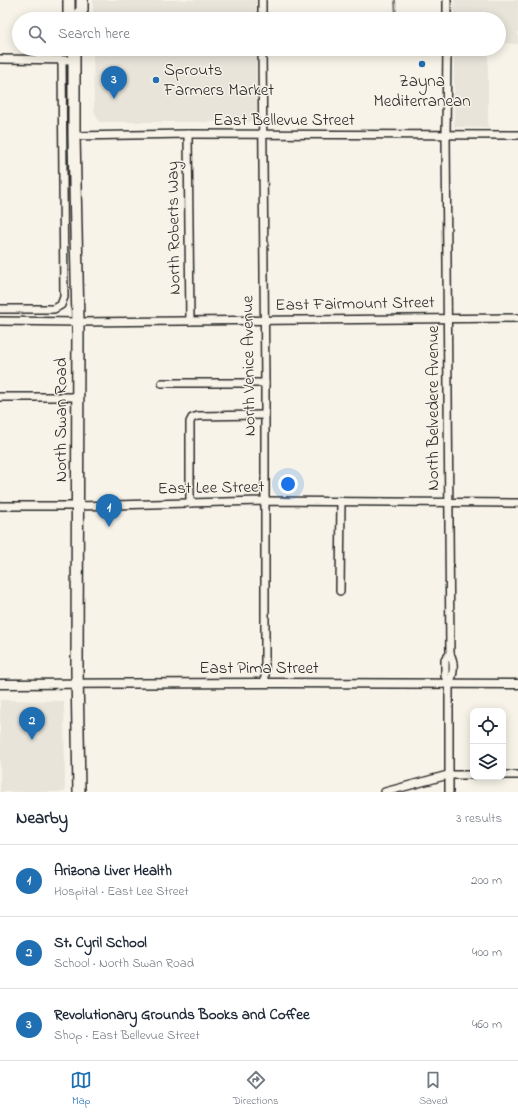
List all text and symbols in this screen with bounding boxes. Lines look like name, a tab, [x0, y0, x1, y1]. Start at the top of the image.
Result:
search box	[12, 12, 506, 56]
icon: search	[26, 23, 48, 45]
text: Search here	[58, 23, 130, 45]
place label: Sprouts Farmers Market	[163, 58, 274, 103]
marker: Zayna Mediterranean	[417, 59, 427, 69]
pin: 3	[101, 66, 127, 99]
place label: Zayna Mediterranean	[373, 69, 471, 114]
marker: Sprouts Farmers Market	[151, 75, 161, 85]
street label: East Bellevue Street	[213, 108, 355, 133]
street label: North Roberts Way	[160, 161, 189, 295]
street label: East Fairmount Street	[275, 290, 435, 318]
street label: North Venice Avenue	[235, 295, 263, 437]
street label: North Belvedere Avenue	[421, 325, 446, 491]
street label: North Swan Road	[49, 357, 74, 482]
your location	[278, 474, 298, 494]
street label: East Lee Street	[157, 475, 265, 501]
pin: 1	[96, 494, 122, 527]
street label: East Pima Street	[199, 656, 319, 681]
pin: 2	[19, 707, 45, 740]
map controls	[470, 708, 506, 780]
button: locate	[470, 708, 506, 744]
button: layers	[470, 744, 506, 780]
text: Nearby	[16, 806, 68, 831]
text: 3 results	[456, 809, 502, 828]
text: Arizona Liver Health	[54, 860, 172, 882]
text: 1	[27, 871, 31, 890]
text: 200 m	[471, 871, 502, 890]
text: Hospital · East Lee Street	[54, 882, 189, 901]
text: St. Cyril School	[54, 932, 147, 954]
text: 2	[26, 943, 32, 962]
text: 400 m	[472, 943, 502, 962]
text: School · North Swan Road	[54, 954, 194, 973]
text: Revolutionary Grounds Books and Coffee	[54, 1004, 310, 1026]
text: 3	[26, 1015, 32, 1034]
text: 460 m	[472, 1015, 502, 1034]
text: Shop · East Bellevue Street	[54, 1026, 200, 1045]
tab: Map	[70, 1069, 92, 1109]
tab: Directions	[233, 1069, 279, 1109]
tab: Saved	[419, 1069, 448, 1109]

